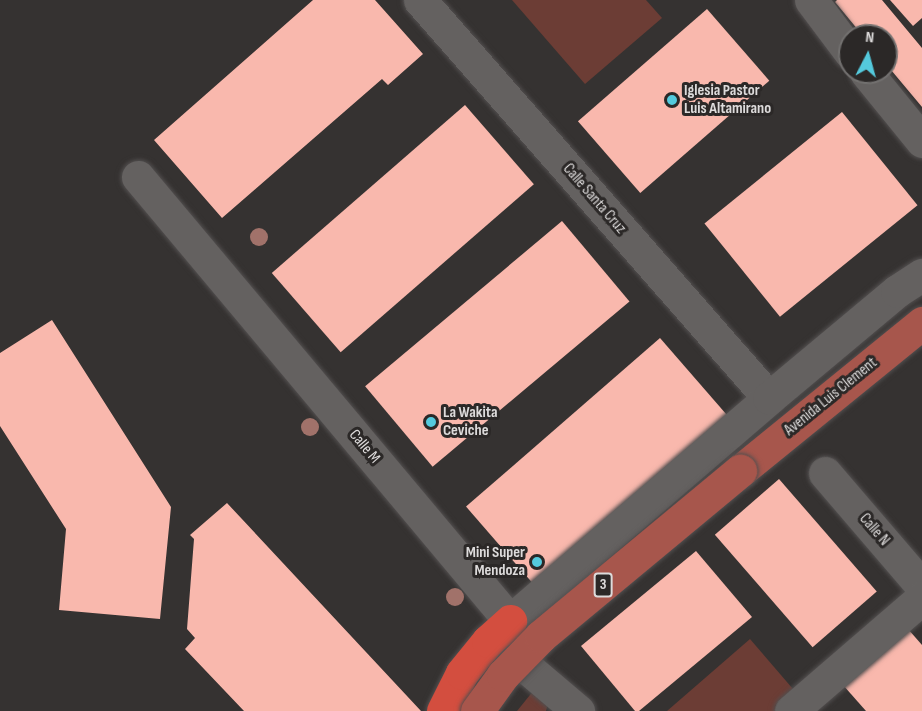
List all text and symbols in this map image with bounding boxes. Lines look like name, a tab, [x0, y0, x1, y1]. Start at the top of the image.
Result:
north arrow	[838, 24, 898, 84]
text: N	[864, 28, 875, 47]
place label: Iglesia Pastor Luis Altamirano	[684, 81, 771, 119]
marker: Iglesia Pastor Luis Altamirano	[665, 93, 679, 107]
street label: Calle Santa Cruz	[558, 160, 630, 238]
street label: Avenida Luis Clement	[781, 354, 881, 440]
place label: La Wakita Ceviche	[443, 403, 497, 441]
marker: La Wakita Ceviche	[424, 415, 438, 429]
street label: Calle M	[344, 426, 384, 468]
street label: Calle N	[855, 510, 893, 550]
place label: Mini Super Mendoza	[466, 543, 525, 581]
marker: Mini Super Mendoza	[530, 555, 544, 569]
road number: 3	[592, 573, 614, 597]

